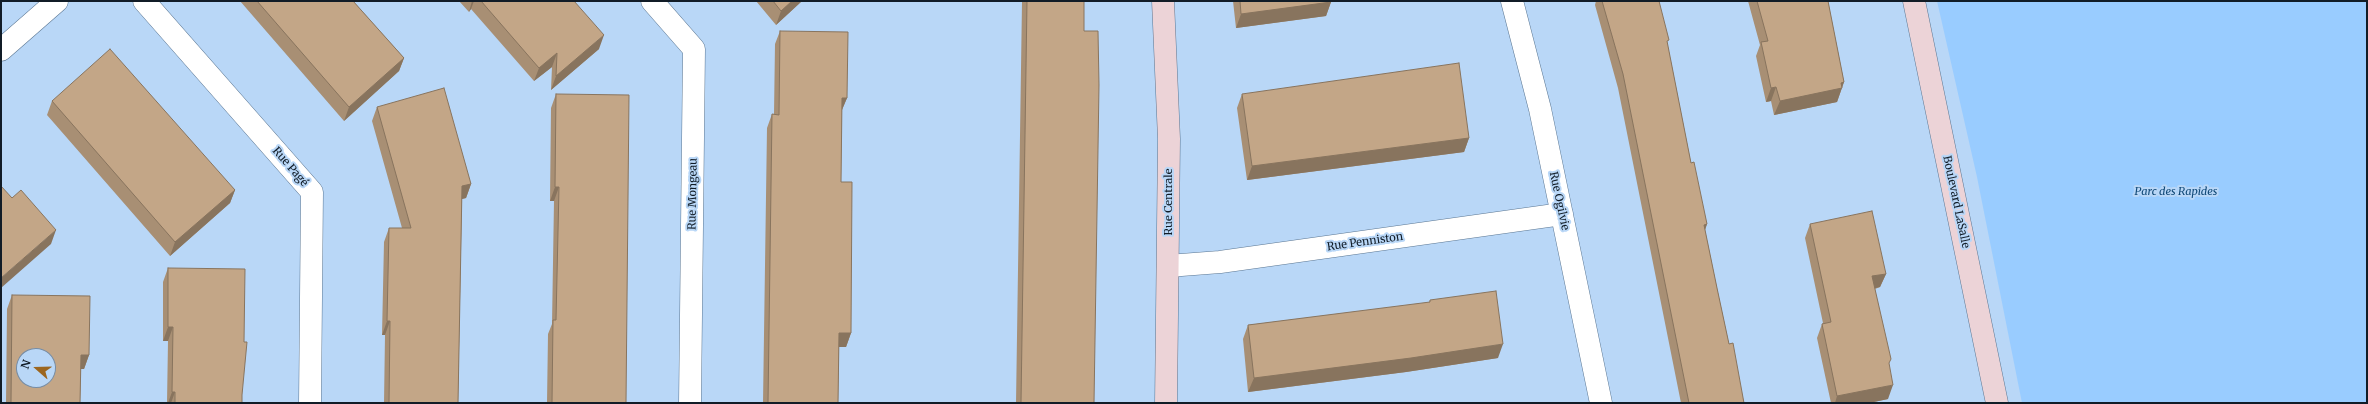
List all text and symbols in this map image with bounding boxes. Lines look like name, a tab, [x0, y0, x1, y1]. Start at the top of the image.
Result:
street label: Rue Pagé	[269, 145, 311, 189]
street label: Boulevard LaSalle	[1940, 155, 1972, 249]
street label: Rue Mongeau	[686, 158, 700, 230]
street label: Rue Centrale	[1162, 169, 1176, 235]
street label: Rue Ogilvie	[1546, 170, 1572, 232]
park label: Parc des Rapides	[2135, 185, 2217, 199]
street label: Rue Penniston	[1326, 230, 1404, 254]
north arrow	[16, 348, 56, 388]
text: N	[18, 358, 34, 371]

